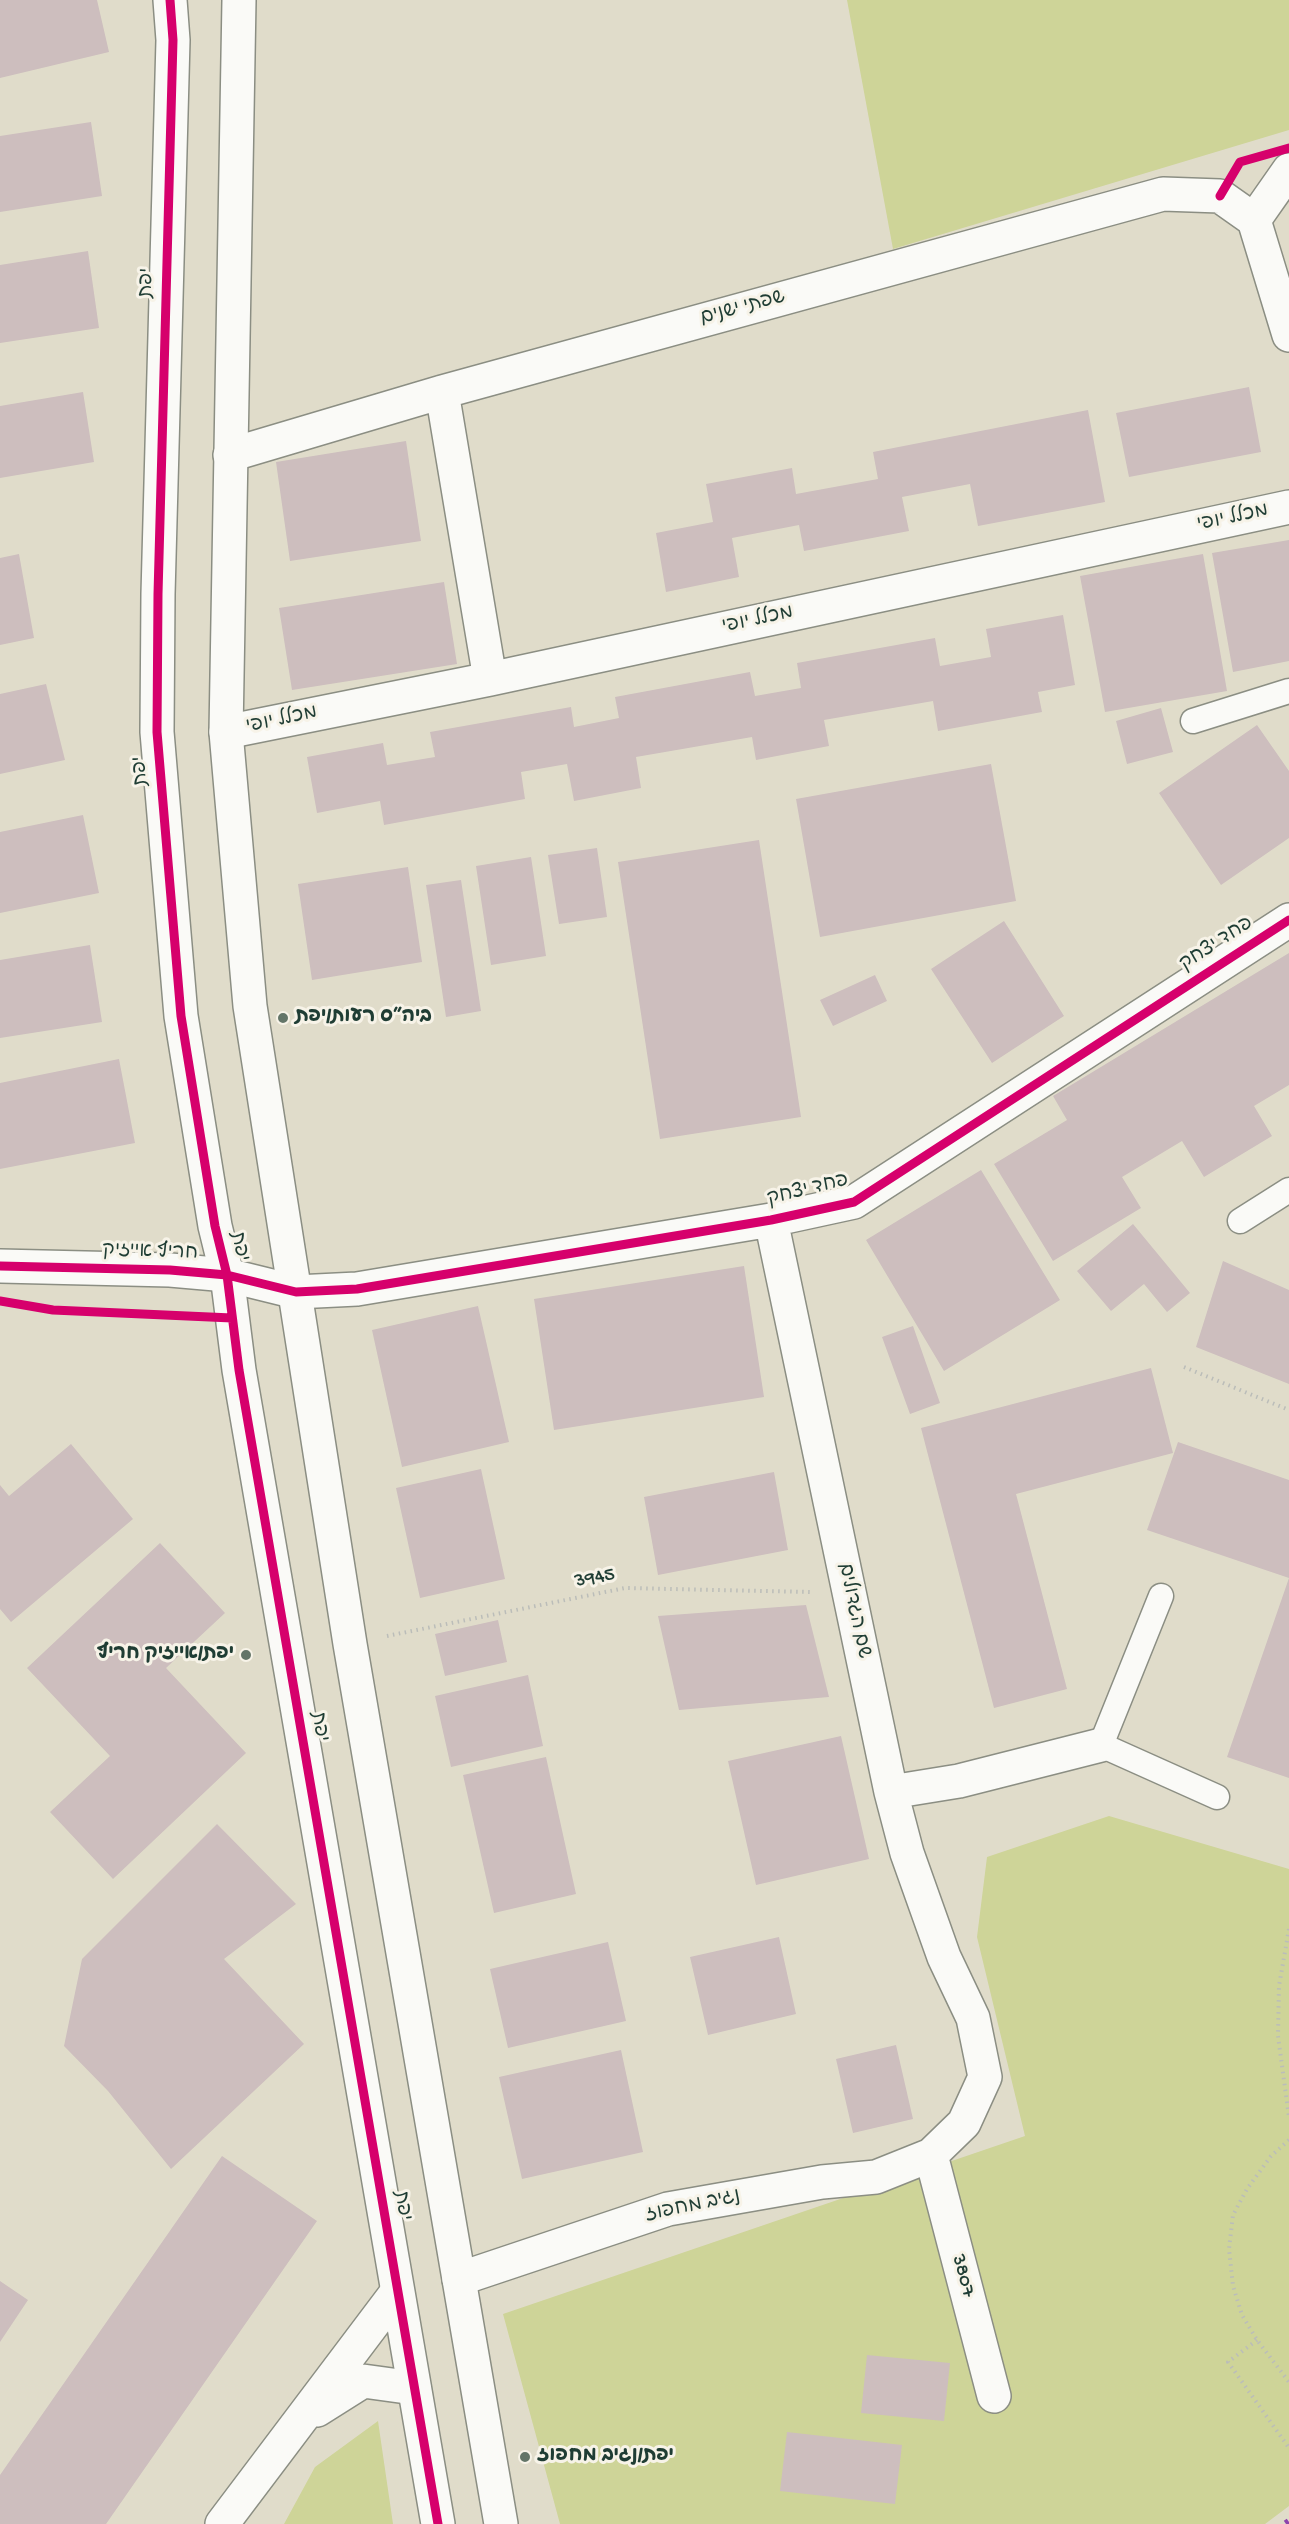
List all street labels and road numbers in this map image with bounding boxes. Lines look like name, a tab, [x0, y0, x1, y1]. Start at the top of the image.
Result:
street label: יפת	[135, 268, 161, 298]
street label: שפתי ישנים	[698, 286, 788, 332]
street label: מכלל יופי	[1195, 500, 1271, 538]
street label: מכלל יופי	[720, 602, 796, 640]
street label: מכלל יופי	[244, 702, 320, 740]
street label: יפת	[129, 755, 155, 787]
street label: פחד יצחק	[1176, 912, 1258, 978]
street label: פחד יצחק	[765, 1169, 851, 1213]
street label: יפת	[223, 1230, 253, 1264]
street label: חריף אייזיק	[102, 1239, 198, 1267]
street label: שם הגדולים	[831, 1561, 875, 1661]
street label: 3945	[573, 1563, 617, 1595]
street label: יפת	[304, 1710, 332, 1744]
street label: נגיב מחפוז	[643, 2185, 743, 2229]
street label: יפת	[387, 2189, 415, 2223]
street label: 3807	[945, 2252, 979, 2300]

